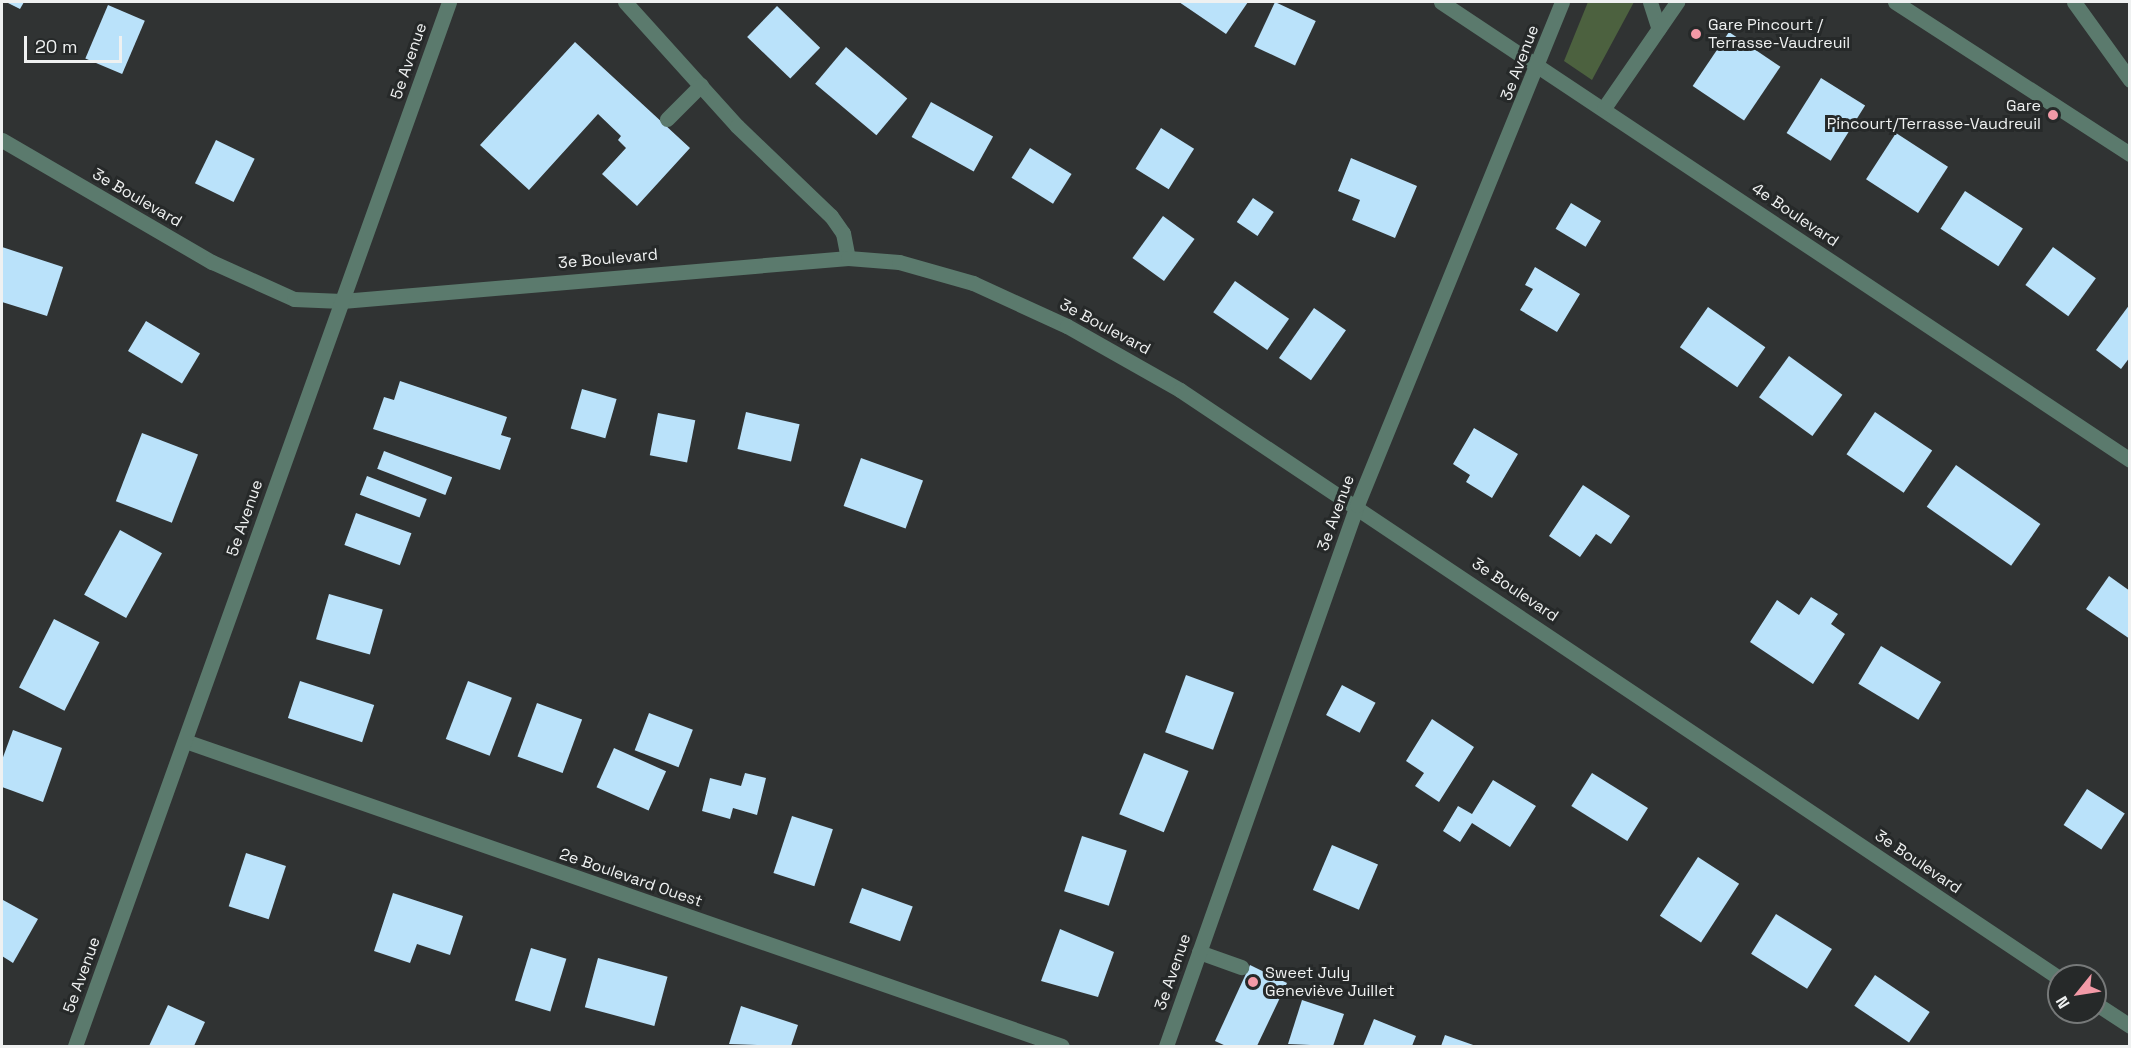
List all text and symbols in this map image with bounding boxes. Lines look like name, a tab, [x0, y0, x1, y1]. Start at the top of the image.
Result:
place label: Gare Pincourt / Terrasse-Vaudreuil	[1708, 15, 1850, 53]
street label: 5e Avenue	[387, 20, 431, 102]
street label: 3e Avenue	[1497, 22, 1543, 104]
scale bar	[27, 24, 124, 62]
marker: Gare Pincourt / Terrasse-Vaudreuil	[1689, 27, 1703, 41]
text: 20 m	[35, 35, 78, 58]
place label: Gare Pincourt/Terrasse-Vaudreuil	[1827, 96, 2041, 134]
marker: Gare Pincourt/Terrasse-Vaudreuil	[2046, 108, 2060, 122]
street label: 3e Boulevard	[89, 165, 185, 231]
street label: 4e Boulevard	[1748, 179, 1842, 251]
street label: 3e Boulevard	[557, 245, 659, 273]
street label: 3e Boulevard	[1056, 295, 1154, 359]
street label: 3e Avenue	[1313, 472, 1359, 554]
street label: 5e Avenue	[223, 477, 267, 559]
street label: 3e Boulevard	[1468, 554, 1562, 626]
street label: 3e Boulevard	[1871, 826, 1965, 898]
street label: 2e Boulevard Ouest	[557, 845, 705, 911]
street label: 3e Avenue	[1151, 931, 1195, 1013]
street label: 5e Avenue	[59, 934, 105, 1016]
place label: Sweet July Geneviève Juillet	[1265, 963, 1395, 1001]
north arrow	[2047, 964, 2107, 1024]
marker: Sweet July Geneviève Juillet	[1246, 975, 1260, 989]
text: N	[2051, 992, 2074, 1012]

